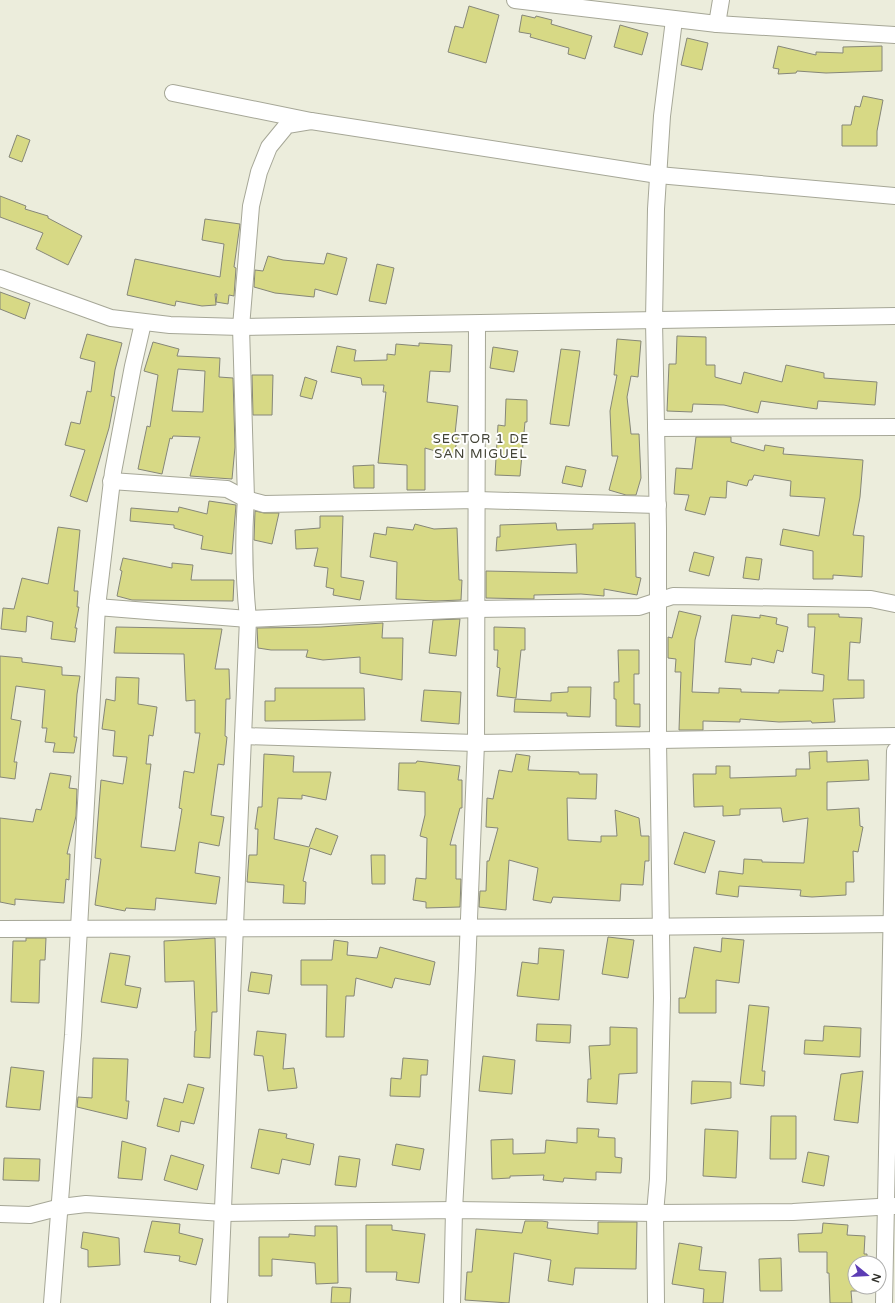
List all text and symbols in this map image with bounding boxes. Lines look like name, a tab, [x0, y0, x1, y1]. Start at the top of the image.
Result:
district label: SECTOR 1 DE SAN MIGUEL	[433, 431, 529, 462]
north arrow	[847, 1255, 887, 1295]
text: N	[868, 1272, 884, 1284]

